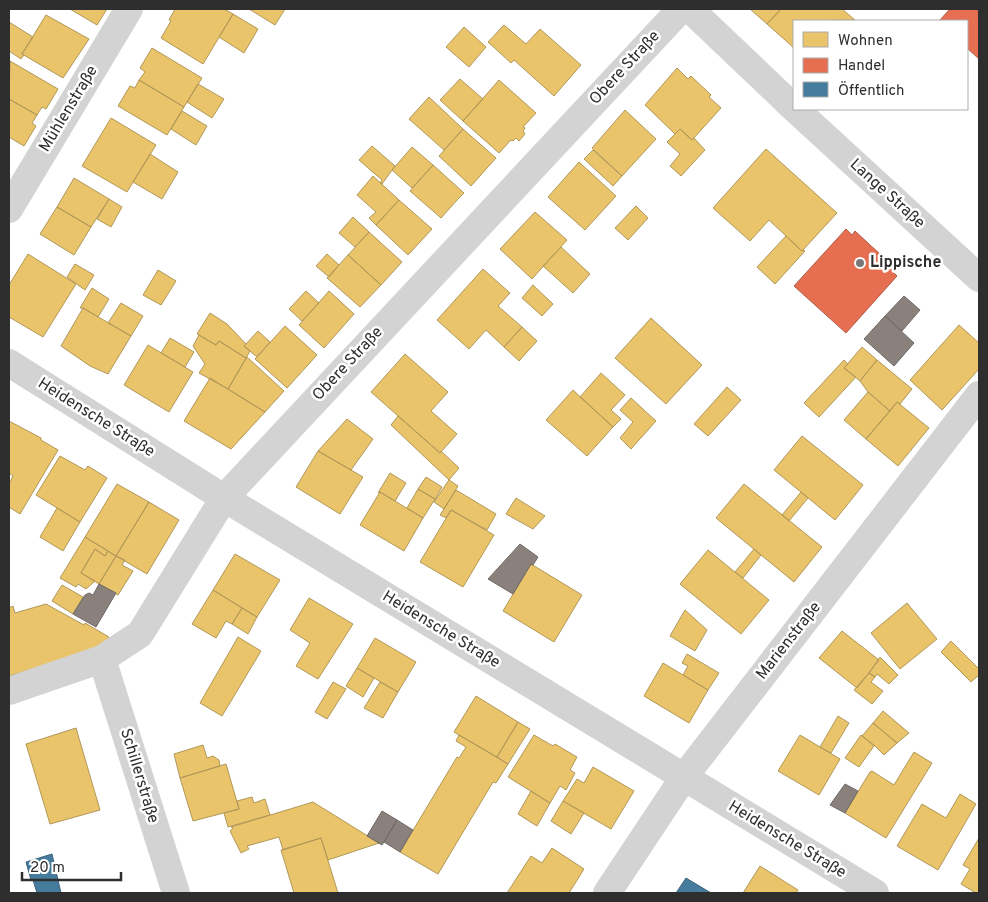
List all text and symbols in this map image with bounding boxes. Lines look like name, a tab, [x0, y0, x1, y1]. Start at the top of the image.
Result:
legend	[793, 20, 968, 110]
street label: Obere Straße	[585, 27, 665, 109]
text: Wohnen	[838, 32, 893, 51]
text: Handel	[838, 57, 885, 76]
street label: Mühlenstraße	[35, 62, 103, 156]
text: Öffentlich	[838, 81, 905, 101]
street label: Lange Straße	[845, 155, 929, 233]
place label: Lippische	[870, 253, 941, 273]
marker: Lippische	[854, 257, 866, 269]
street label: Obere Straße	[308, 323, 388, 405]
street label: Heidensche Straße	[34, 374, 158, 462]
street label: Heidensche Straße	[378, 587, 504, 673]
street label: Marienstraße	[752, 598, 826, 684]
street label: Schillerstraße	[115, 726, 163, 826]
street label: Heidensche Straße	[724, 797, 850, 883]
scale bar	[22, 850, 121, 882]
text: 20 m	[30, 859, 65, 878]

